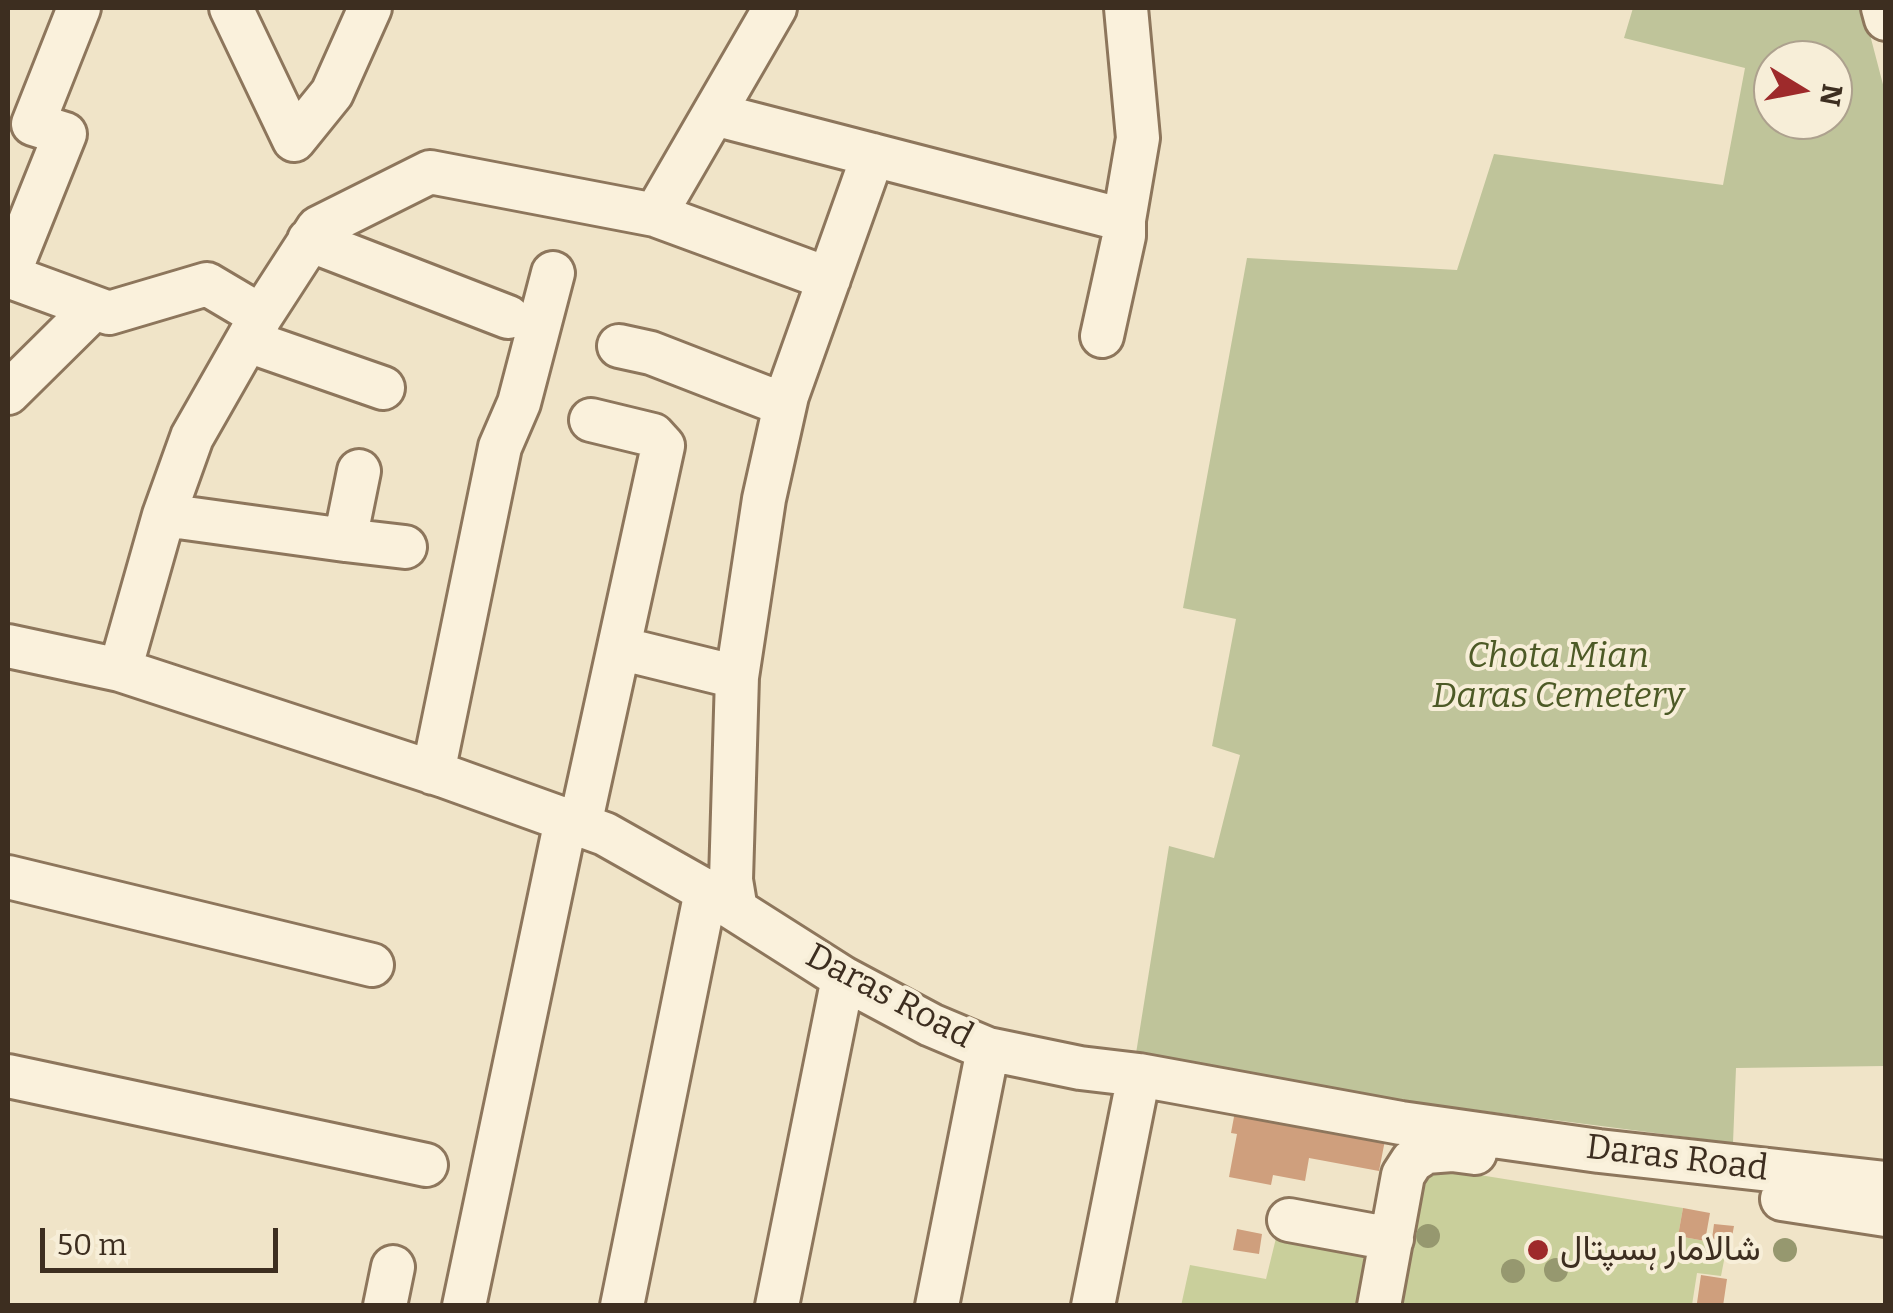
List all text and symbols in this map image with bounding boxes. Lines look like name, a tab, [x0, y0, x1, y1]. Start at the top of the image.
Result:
north arrow	[1753, 40, 1853, 140]
text: N	[1813, 81, 1849, 108]
park label: Chota Mian Daras Cemetery	[1432, 636, 1684, 718]
street label: Daras Road	[798, 935, 980, 1059]
street label: Daras Road	[1584, 1127, 1770, 1191]
scale bar	[45, 1208, 282, 1270]
text: 50 m	[57, 1227, 127, 1263]
place label: شالامار ہسپتال	[1560, 1229, 1761, 1271]
marker: شالامار ہسپتال	[1525, 1237, 1551, 1263]

